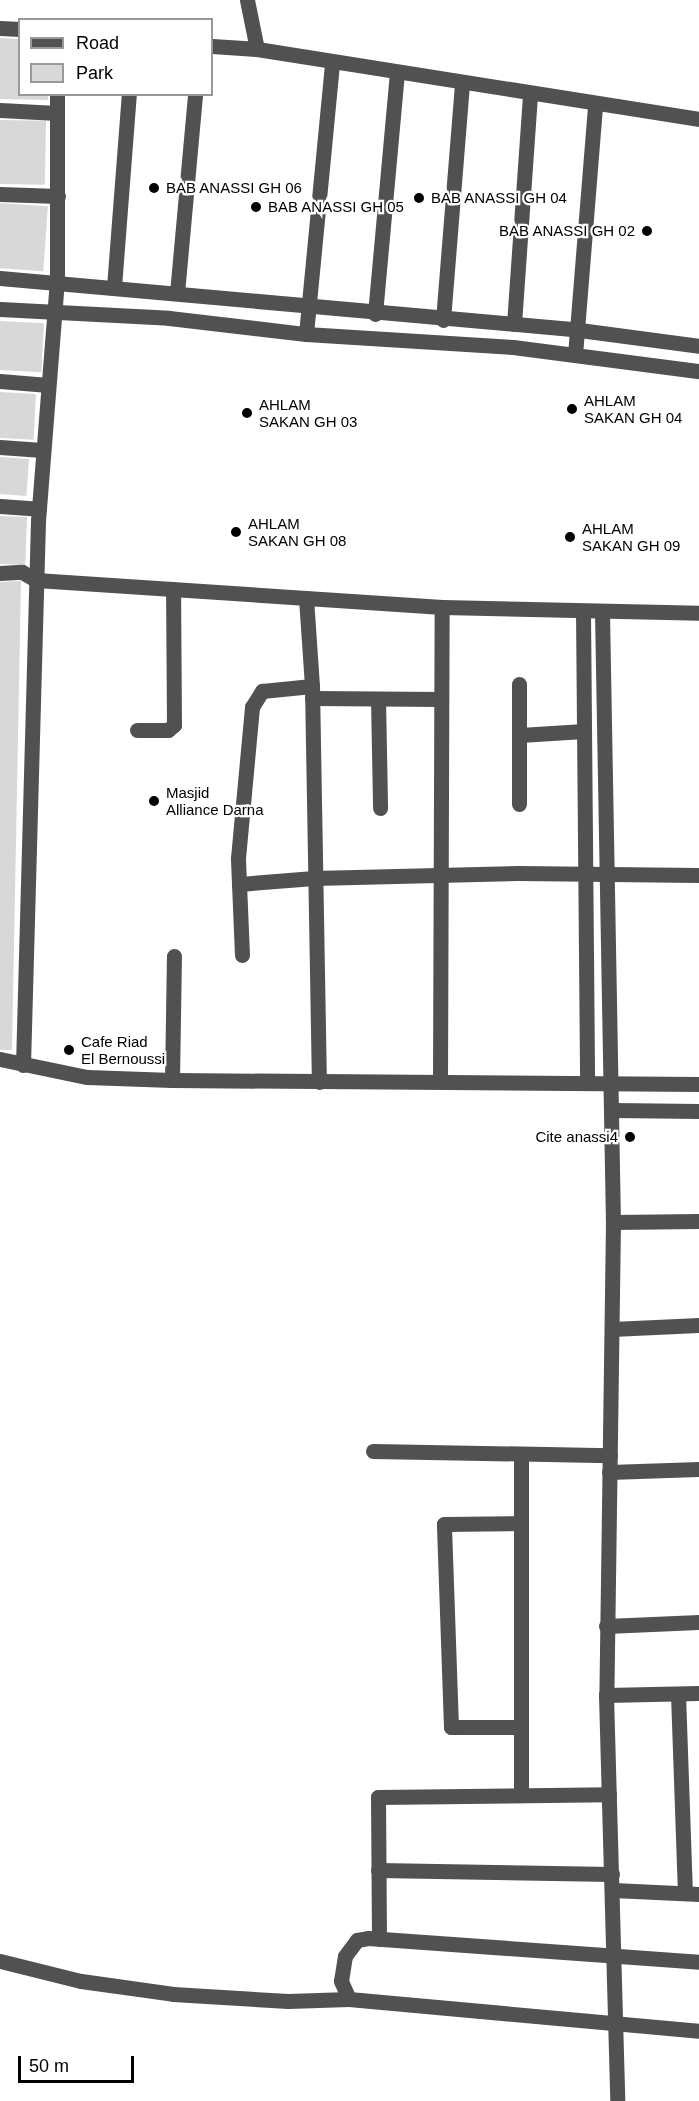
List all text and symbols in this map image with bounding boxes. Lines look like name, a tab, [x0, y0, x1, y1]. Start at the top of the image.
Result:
legend	[18, 18, 213, 96]
text: Road	[76, 33, 119, 53]
text: Park	[76, 63, 113, 83]
place label: BAB ANASSI GH 06	[166, 179, 303, 197]
marker: BAB ANASSI GH 06	[147, 181, 161, 195]
place label: BAB ANASSI GH 04	[431, 189, 568, 207]
marker: BAB ANASSI GH 04	[412, 191, 426, 205]
place label: BAB ANASSI GH 05	[268, 198, 405, 216]
marker: BAB ANASSI GH 05	[249, 200, 263, 214]
place label: BAB ANASSI GH 02	[498, 222, 635, 240]
marker: BAB ANASSI GH 02	[640, 224, 654, 238]
place label: AHLAM SAKAN GH 04	[584, 391, 682, 426]
place label: AHLAM SAKAN GH 03	[259, 395, 357, 430]
marker: AHLAM SAKAN GH 04	[565, 402, 579, 416]
marker: AHLAM SAKAN GH 03	[240, 406, 254, 420]
place label: AHLAM SAKAN GH 08	[248, 514, 346, 549]
place label: AHLAM SAKAN GH 09	[582, 519, 680, 554]
marker: AHLAM SAKAN GH 08	[229, 525, 243, 539]
marker: AHLAM SAKAN GH 09	[563, 530, 577, 544]
place label: Masjid Alliance Darna	[166, 783, 264, 818]
marker: Masjid Alliance Darna	[147, 794, 161, 808]
place label: Cafe Riad El Bernoussi	[81, 1032, 165, 1067]
marker: Cafe Riad El Bernoussi	[62, 1043, 76, 1057]
place label: Cite anassi4	[535, 1128, 618, 1146]
marker: Cite anassi4	[623, 1130, 637, 1144]
scale bar	[21, 2044, 136, 2082]
text: 50 m	[29, 2056, 69, 2076]

